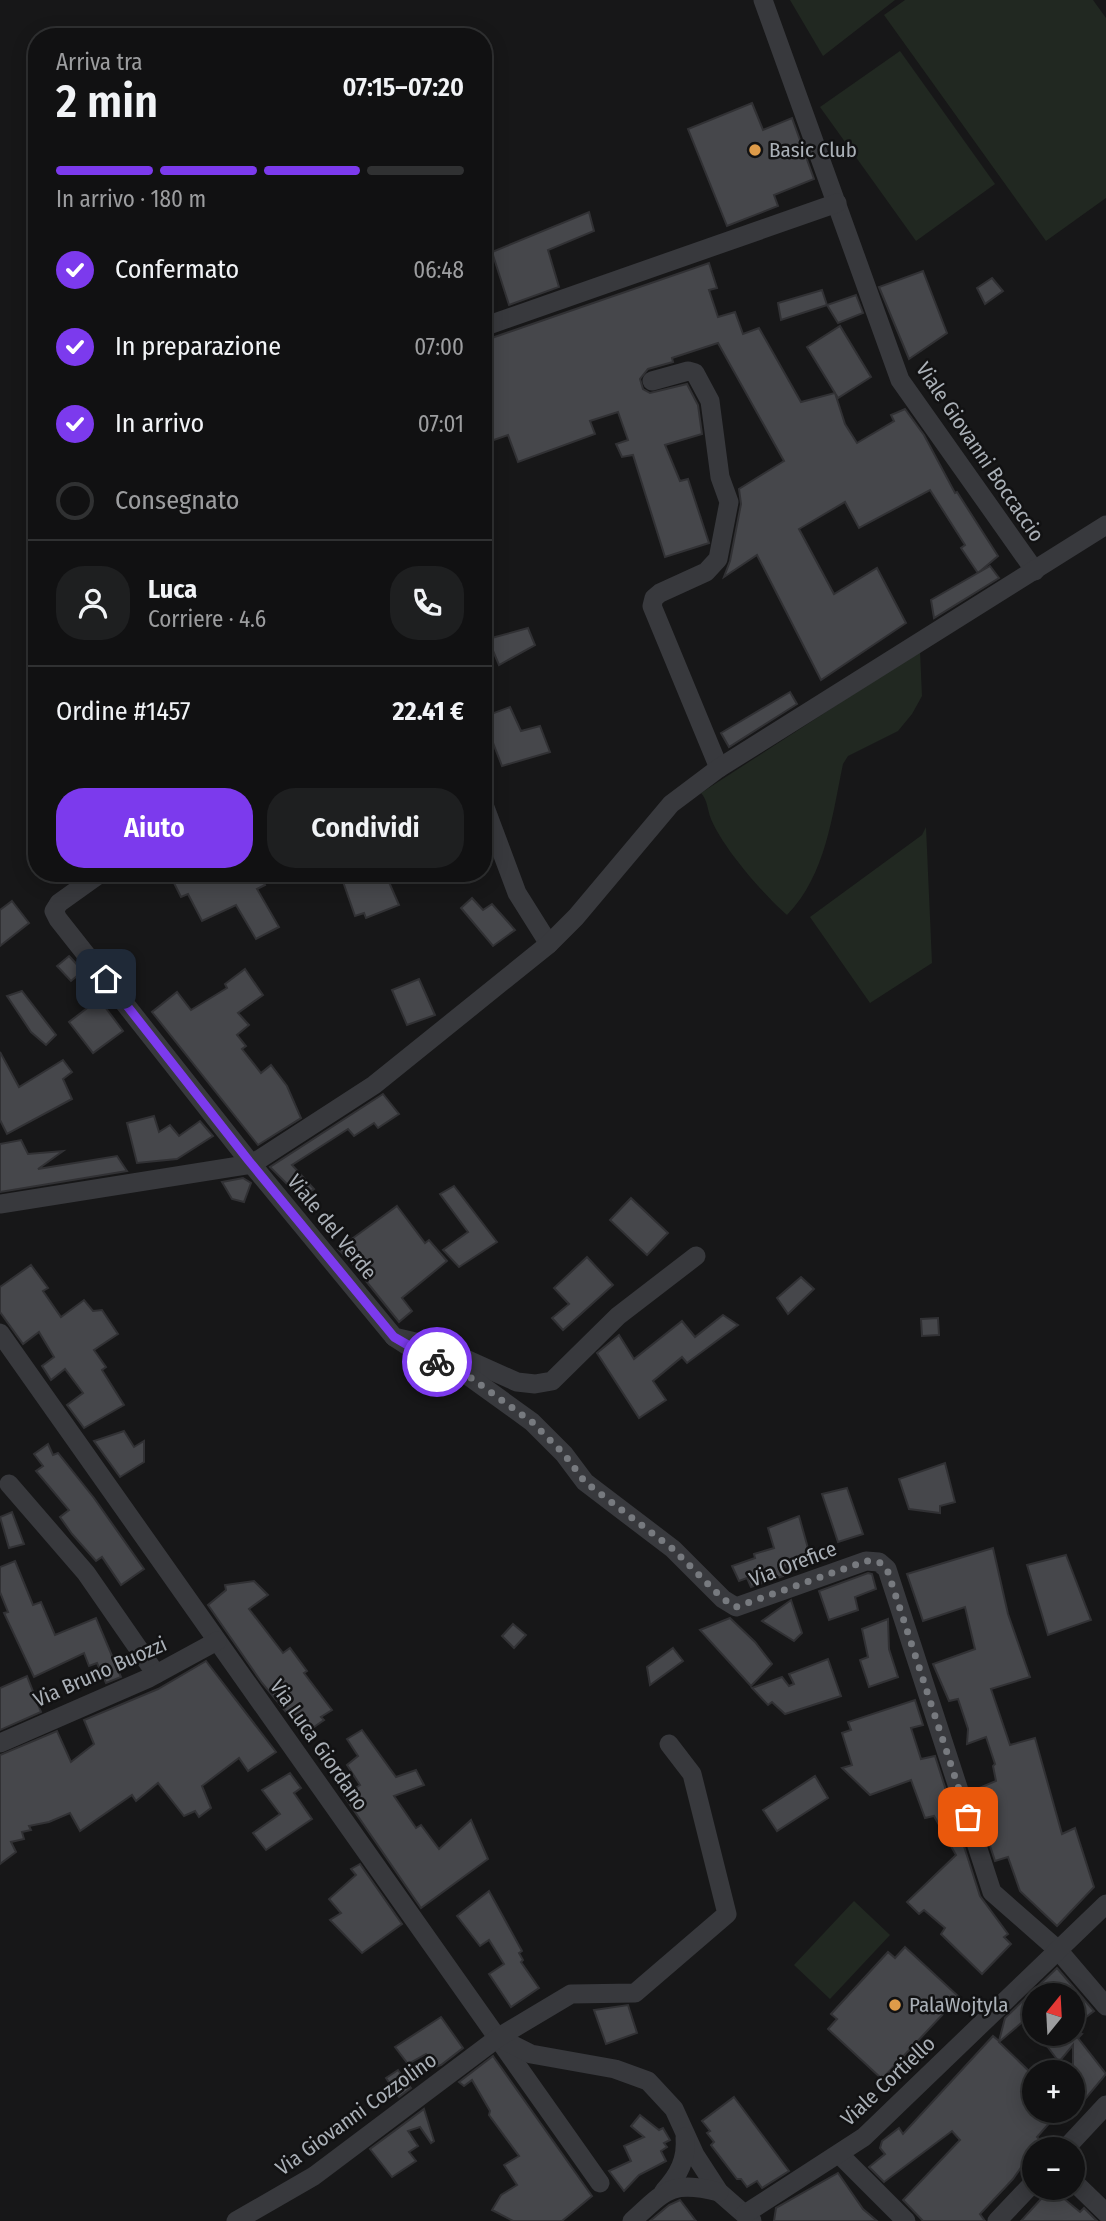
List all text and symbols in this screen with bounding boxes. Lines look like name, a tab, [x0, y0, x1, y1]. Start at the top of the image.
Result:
text: Arriva tra	[56, 48, 143, 76]
text: 07:15–07:20	[343, 72, 464, 103]
text: 2 min	[56, 74, 158, 129]
place label: Basic Club	[769, 137, 857, 163]
marker: Basic Club	[747, 142, 763, 158]
text: In arrivo · 180 m	[56, 185, 206, 213]
icon: check	[56, 251, 94, 289]
text: Confermato	[115, 254, 239, 285]
text: 06:48	[413, 256, 464, 284]
icon: check	[56, 328, 94, 366]
text: In preparazione	[115, 331, 281, 362]
text: 07:00	[414, 333, 464, 361]
street label: Viale Giovanni Boccaccio	[910, 357, 1050, 547]
icon: check	[56, 405, 94, 443]
text: In arrivo	[115, 408, 204, 439]
text: 07:01	[418, 410, 464, 438]
text: Consegnato	[115, 485, 239, 516]
button: person	[56, 566, 130, 640]
button: phone	[390, 566, 464, 640]
text: Luca	[148, 574, 197, 605]
text: Corriere · 4.6	[148, 605, 266, 633]
text: Ordine #1457	[56, 696, 190, 727]
text: 22.41 €	[393, 696, 464, 727]
button: Aiuto	[56, 788, 253, 868]
button: Condividi	[267, 788, 464, 868]
pin	[76, 949, 136, 1009]
icon: home	[87, 960, 125, 998]
street label: Viale del Verde	[282, 1169, 382, 1285]
courier	[402, 1327, 472, 1397]
icon: bike	[418, 1343, 456, 1381]
street label: Via Orefice	[746, 1535, 840, 1593]
street label: Via Bruno Buozzi	[29, 1631, 171, 1713]
street label: Via Luca Giordano	[264, 1674, 374, 1816]
pin	[938, 1787, 998, 1847]
icon: bag	[949, 1798, 987, 1836]
north arrow	[1022, 1983, 1085, 2046]
map controls	[1022, 1983, 1085, 2200]
place label: PalaWojtyla	[909, 1992, 1008, 2018]
marker: PalaWojtyla	[887, 1997, 903, 2013]
street label: Viale Cortiello	[835, 2031, 941, 2131]
street label: Via Giovanni Cozzolino	[270, 2047, 442, 2181]
button: +	[1022, 2060, 1085, 2123]
button: −	[1022, 2137, 1085, 2200]

